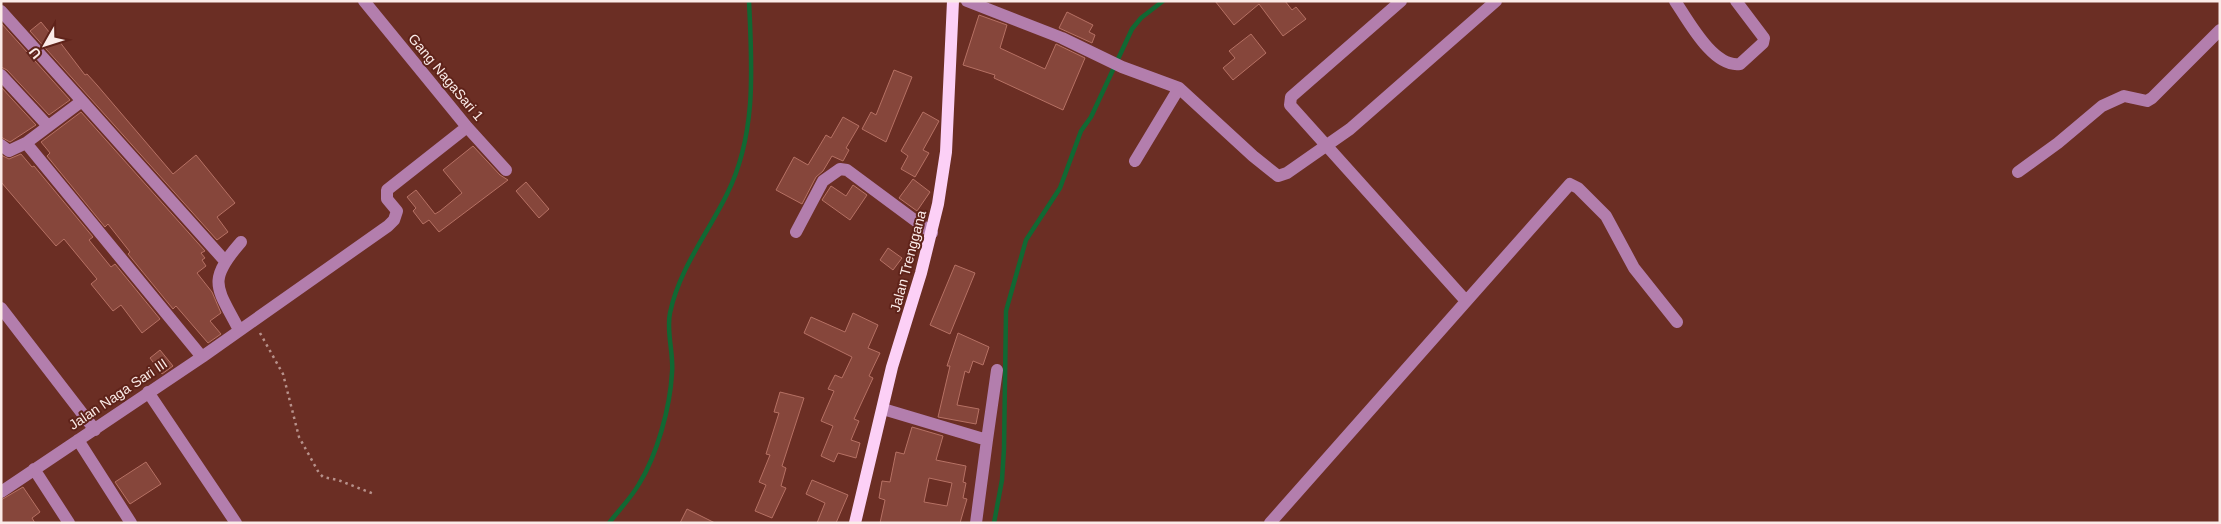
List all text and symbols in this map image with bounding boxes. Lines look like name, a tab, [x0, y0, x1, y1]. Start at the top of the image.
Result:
north arrow	[20, 20, 70, 70]
street label: Gang NagaSari 1	[405, 30, 487, 124]
text: U	[25, 44, 44, 62]
street label: Jalan Trenggana	[887, 208, 929, 313]
street label: Jalan Naga Sari III	[66, 355, 170, 433]

